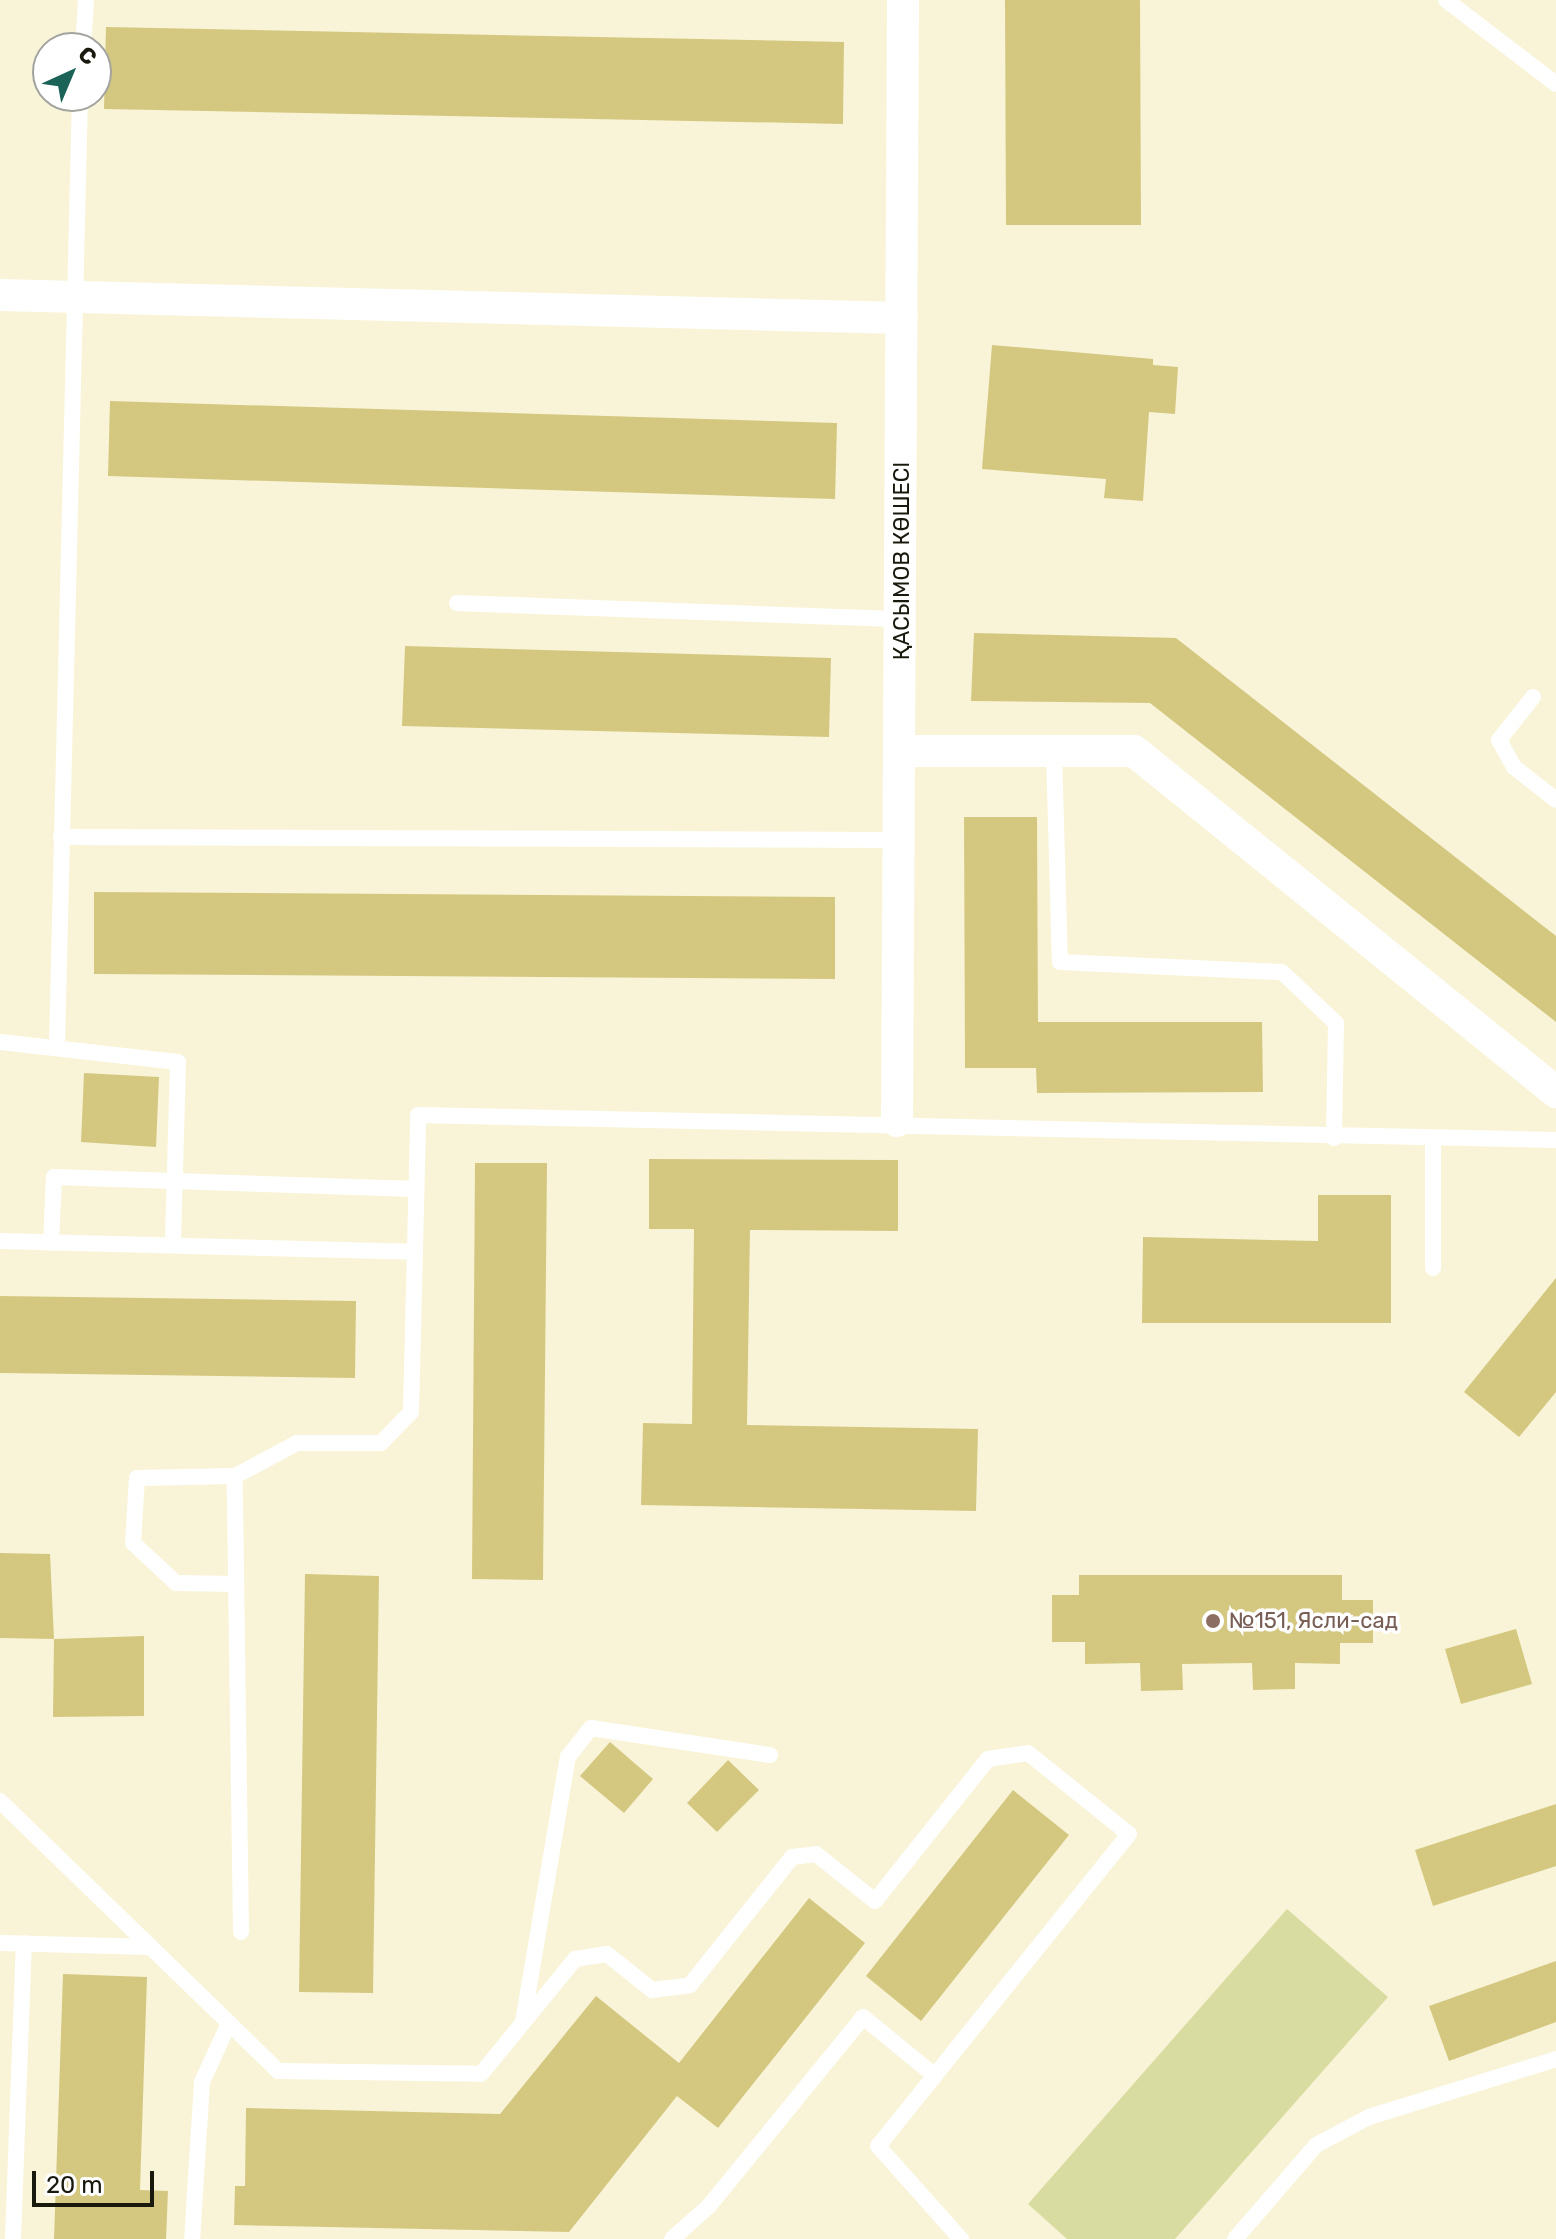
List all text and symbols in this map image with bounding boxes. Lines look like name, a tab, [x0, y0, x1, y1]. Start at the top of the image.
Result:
north arrow	[32, 32, 112, 112]
text: С	[73, 41, 103, 71]
street label: ҚАСЫМОВ КӨШЕСІ	[889, 462, 915, 660]
place label: №151, Ясли-сад	[1229, 1608, 1398, 1634]
marker: №151, Ясли-сад	[1204, 1612, 1222, 1630]
scale bar	[36, 2155, 158, 2205]
text: 20 m	[46, 2171, 103, 2199]

